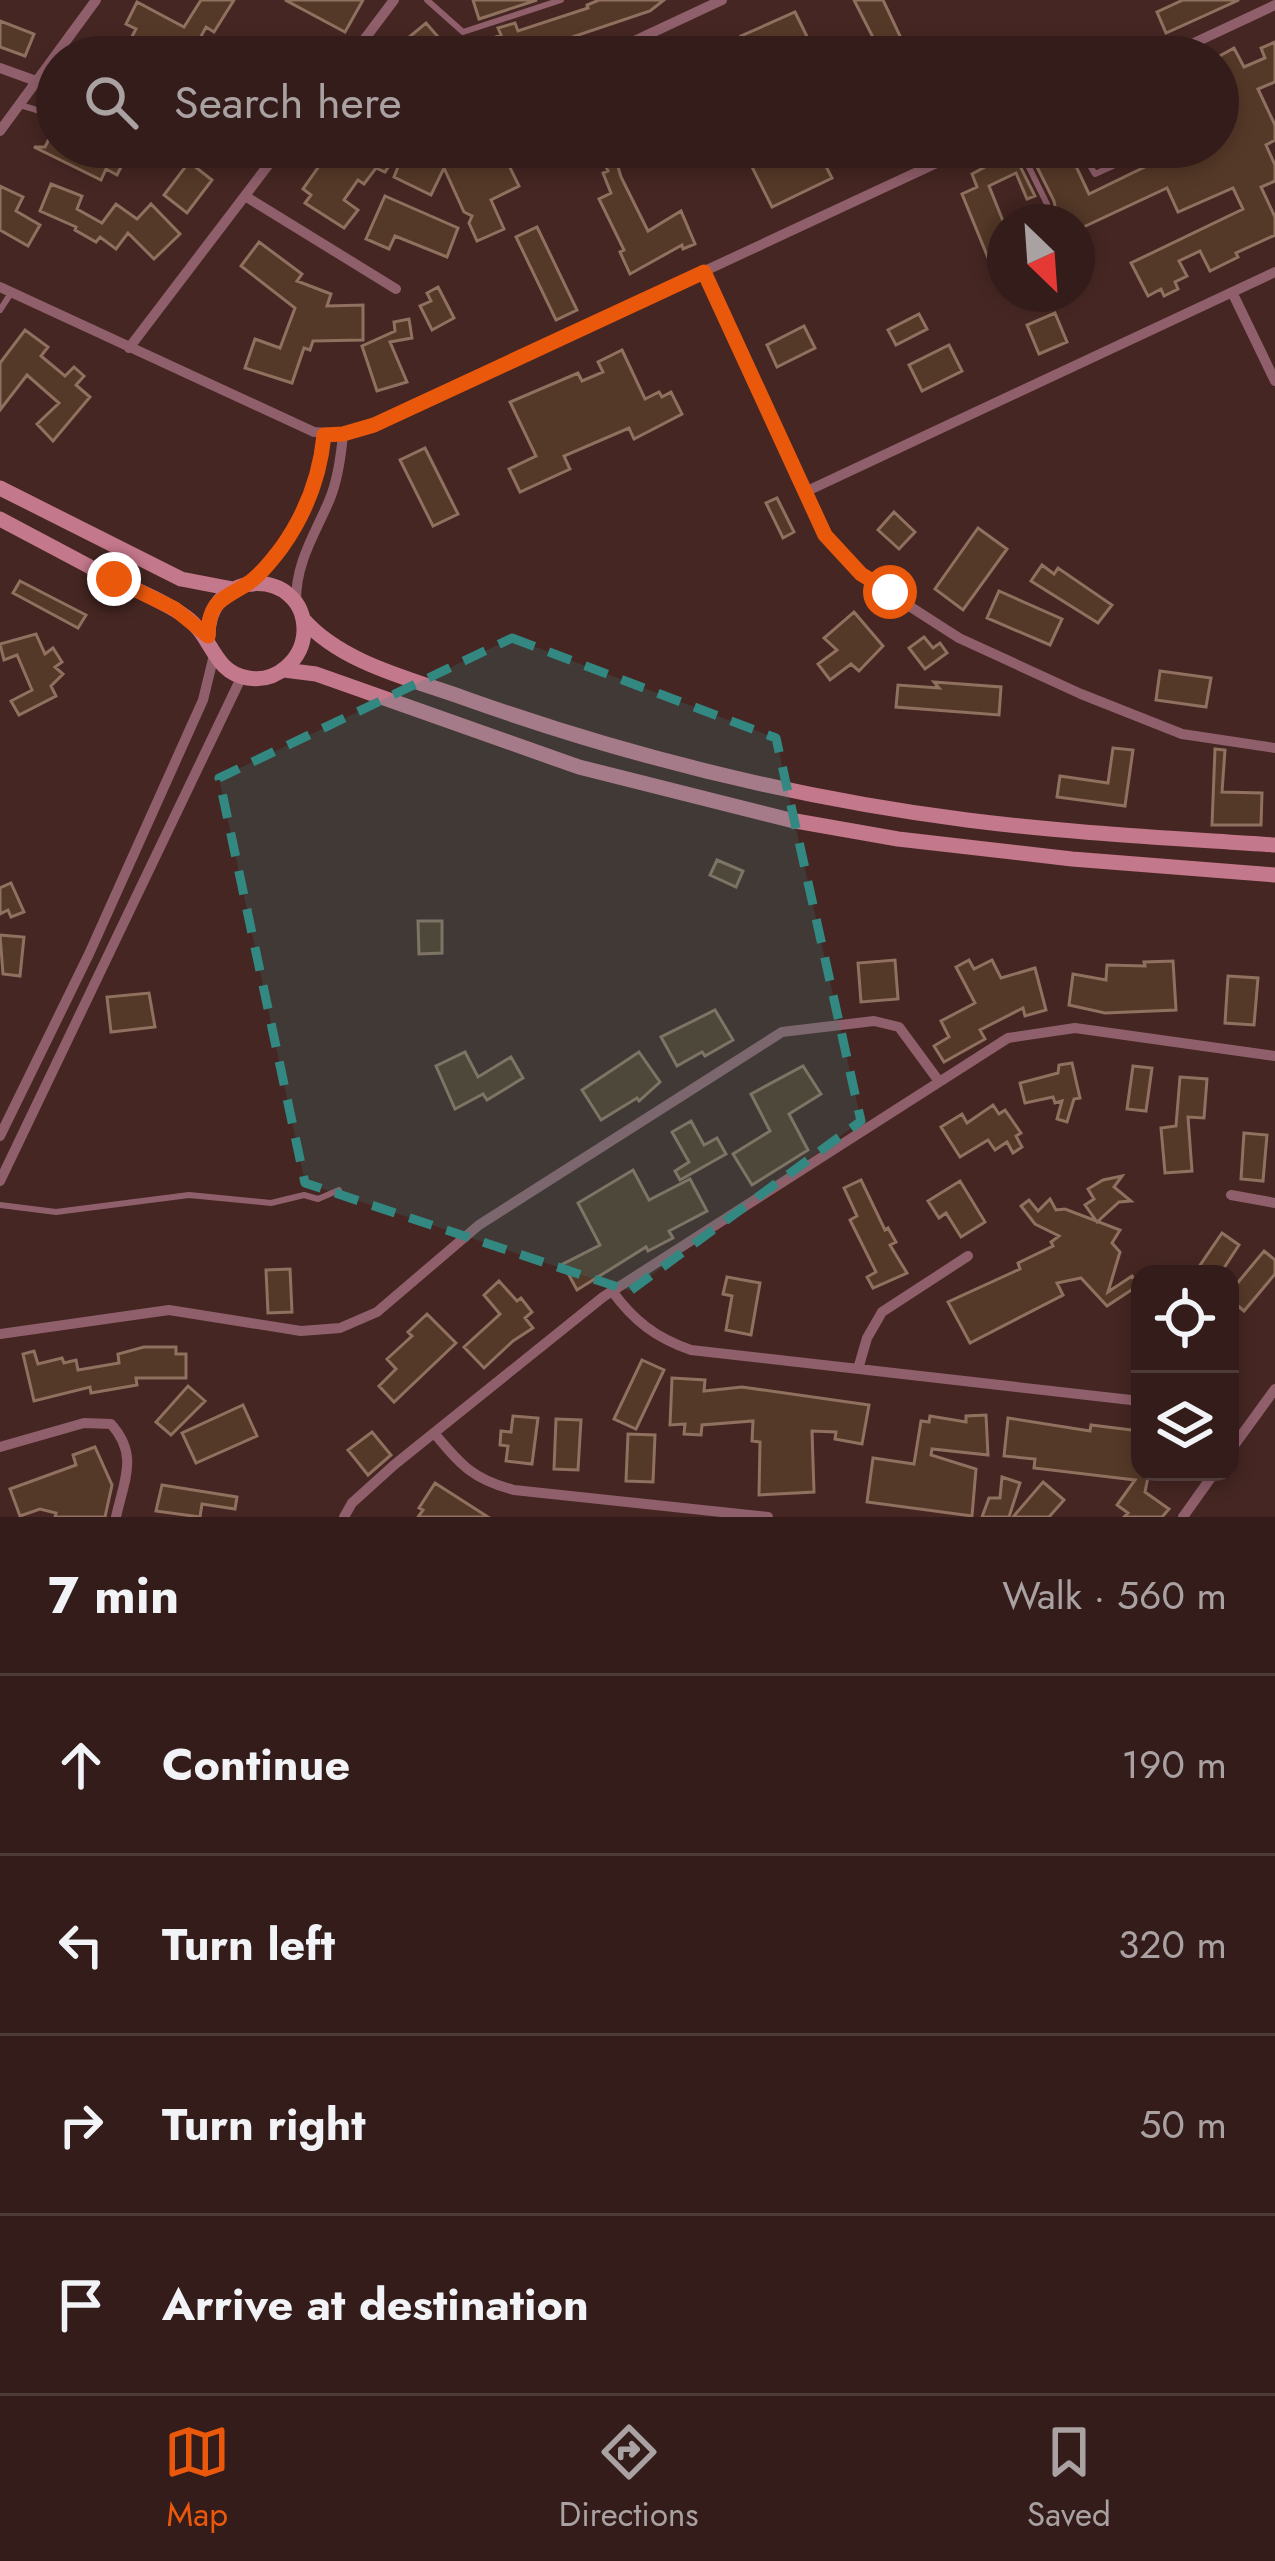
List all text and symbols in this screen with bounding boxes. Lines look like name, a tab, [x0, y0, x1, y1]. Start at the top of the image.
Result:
search box	[36, 36, 1239, 168]
icon: search	[78, 69, 144, 135]
text: Search here	[174, 70, 402, 135]
north arrow	[987, 204, 1095, 312]
route end	[87, 552, 141, 606]
route start	[863, 565, 917, 619]
map controls	[1131, 1265, 1239, 1481]
button: locate	[1131, 1265, 1239, 1373]
button: layers	[1131, 1373, 1239, 1481]
text: 7 min	[48, 1558, 179, 1632]
text: Walk · 560 m	[1002, 1567, 1227, 1624]
icon: ahead	[48, 1732, 114, 1798]
text: Continue	[162, 1732, 350, 1797]
text: 190 m	[1121, 1736, 1227, 1793]
icon: left	[48, 1912, 114, 1978]
text: Turn left	[162, 1912, 335, 1977]
text: 320 m	[1118, 1916, 1227, 1973]
icon: right	[48, 2092, 114, 2158]
text: Turn right	[162, 2092, 366, 2157]
text: 50 m	[1139, 2096, 1227, 2153]
icon: arrive	[48, 2272, 114, 2338]
text: Arrive at destination	[162, 2272, 589, 2337]
tab: Map	[164, 2419, 230, 2538]
tab: Directions	[559, 2419, 699, 2538]
tab: Saved	[1027, 2419, 1111, 2538]

